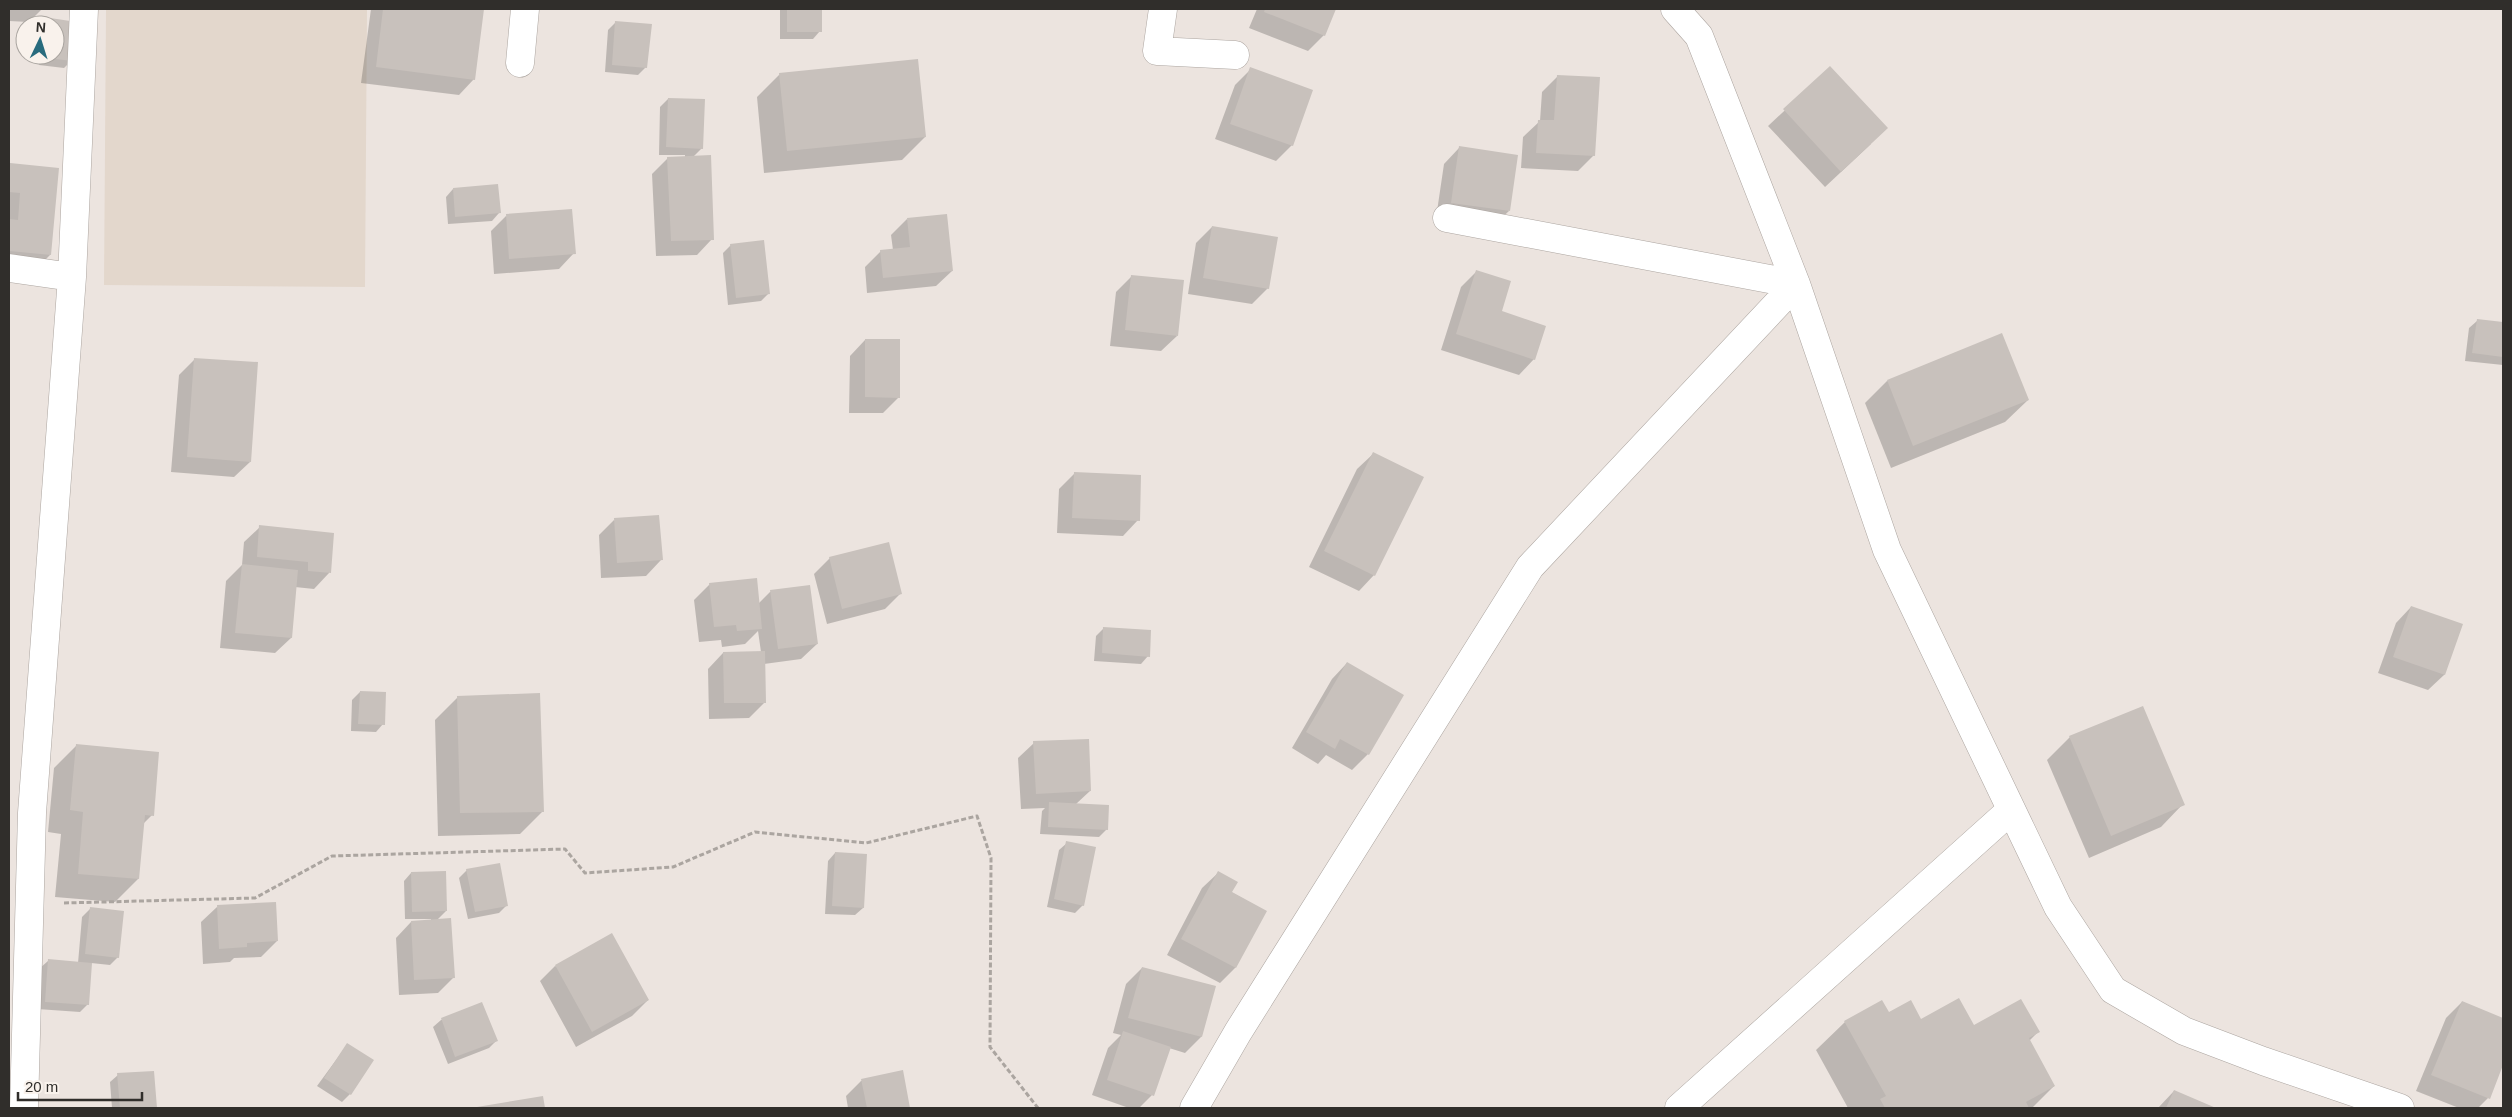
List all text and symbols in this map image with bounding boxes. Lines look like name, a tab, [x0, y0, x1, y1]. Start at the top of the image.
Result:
north arrow	[15, 15, 65, 65]
text: N	[35, 19, 47, 35]
scale bar	[18, 1070, 141, 1102]
text: 20 m	[25, 1078, 58, 1095]

